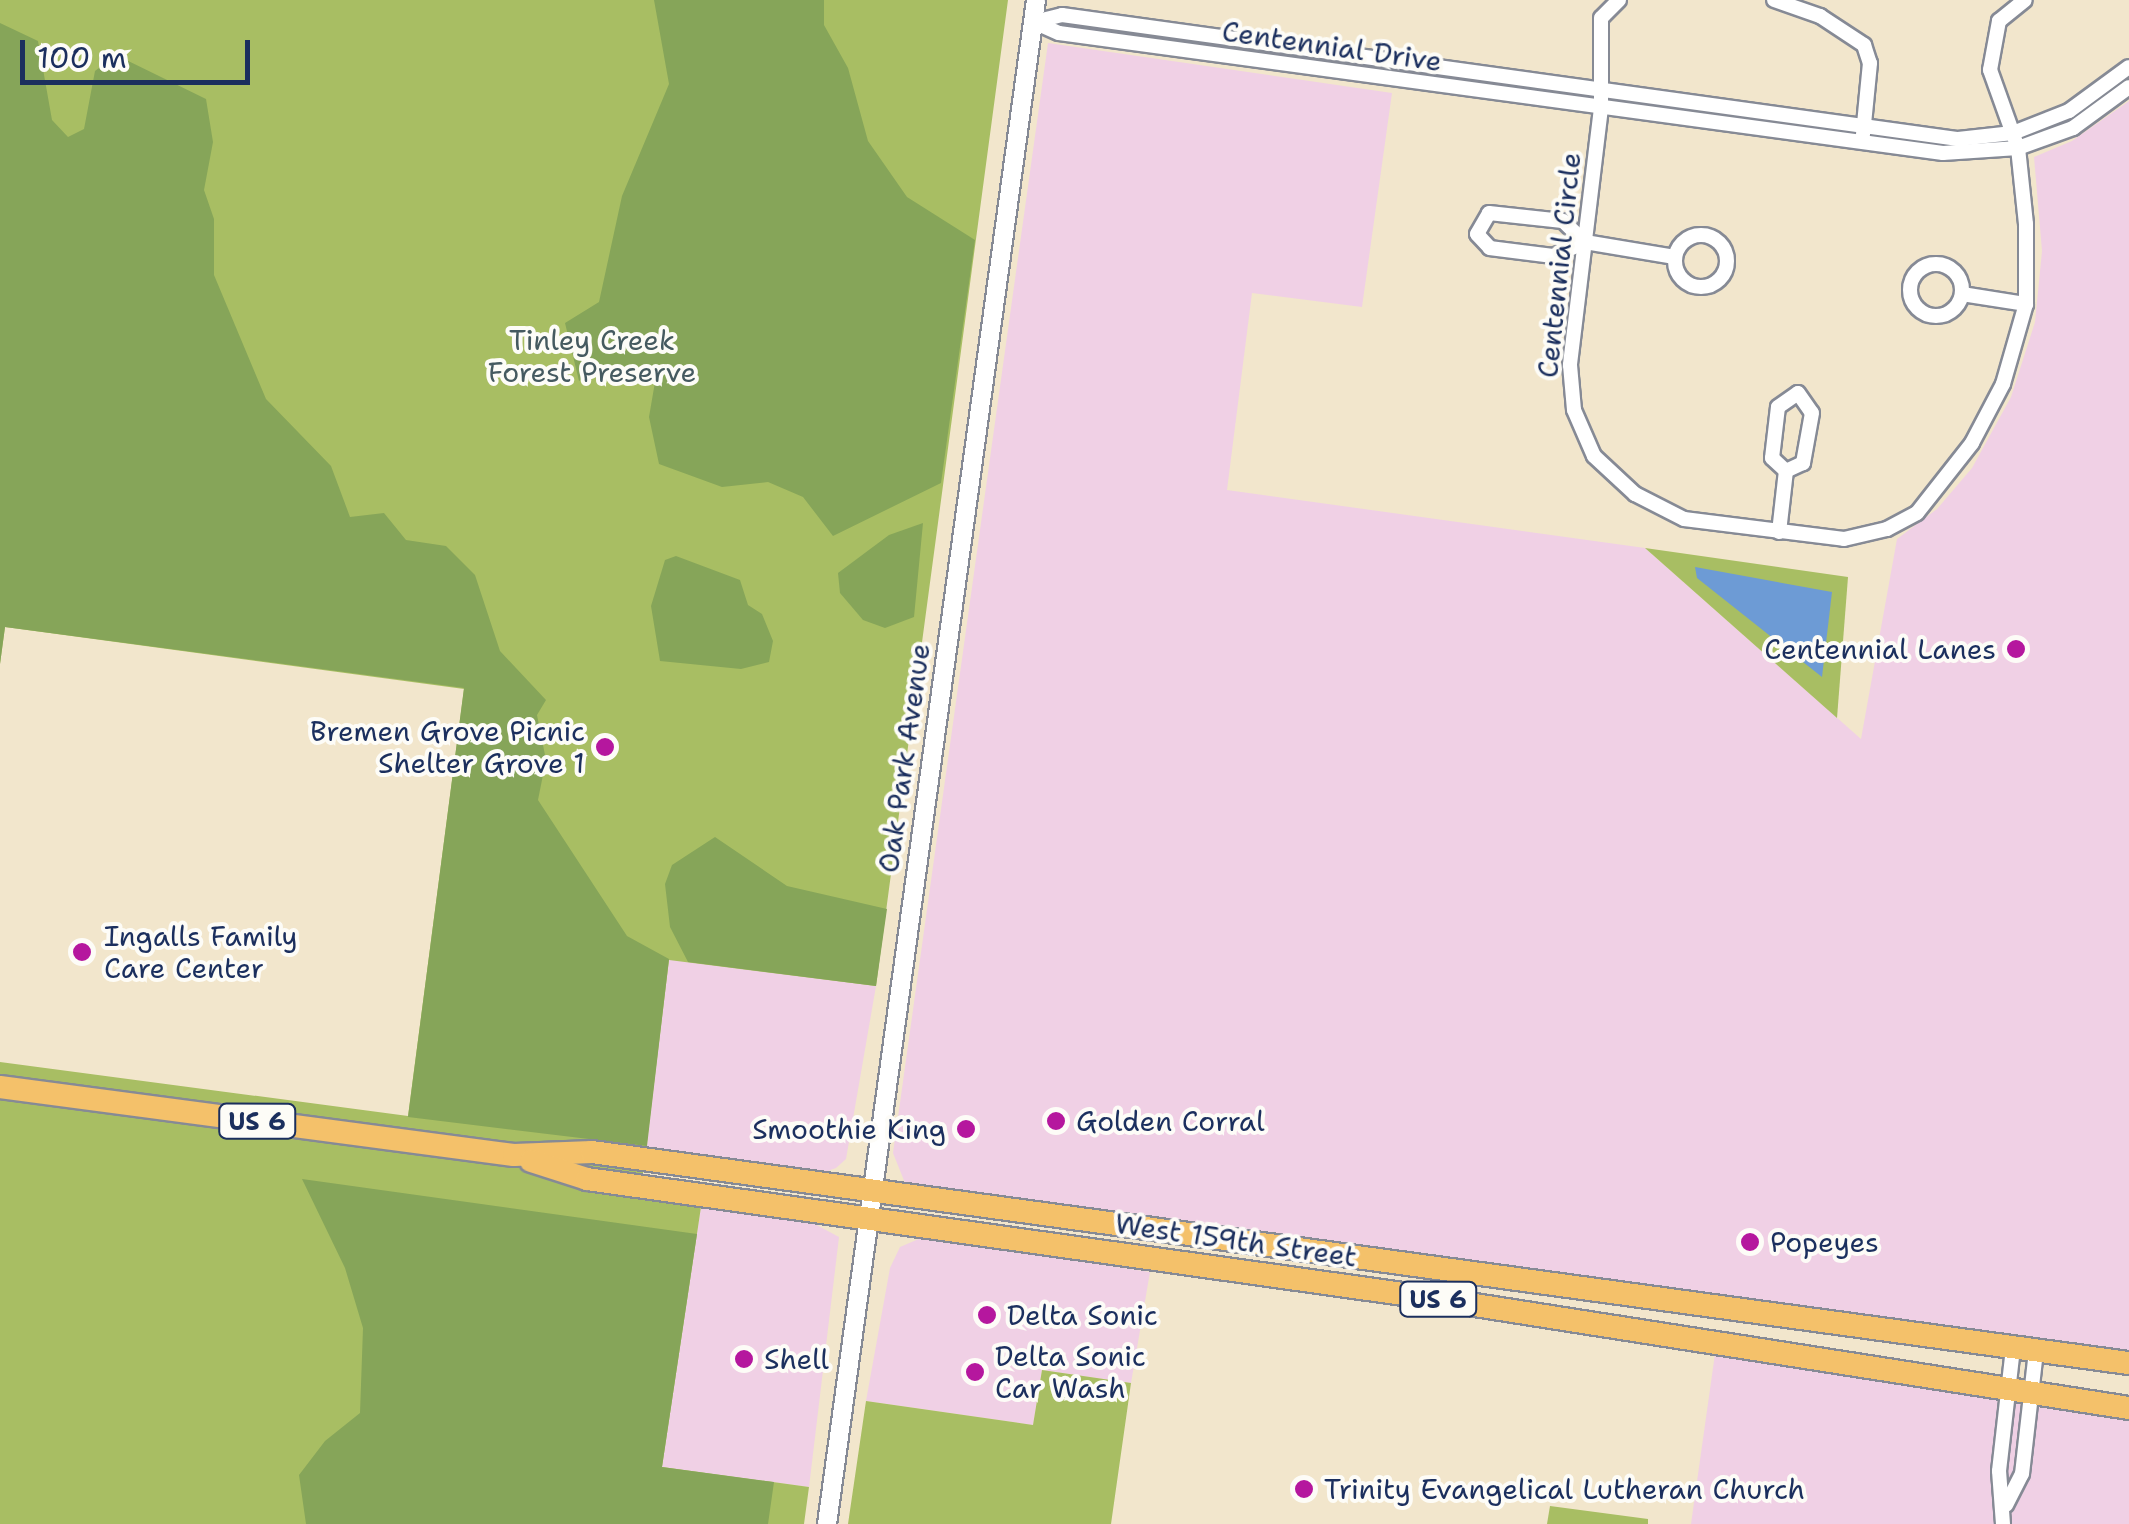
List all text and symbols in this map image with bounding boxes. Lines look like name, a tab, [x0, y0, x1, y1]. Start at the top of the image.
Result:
street label: Centennial Drive	[1220, 14, 1444, 78]
scale bar	[25, 20, 255, 82]
text: 100 m	[37, 37, 127, 78]
street label: Centennial Circle	[1530, 151, 1588, 379]
park label: Tinley Creek Forest Preserve	[488, 323, 696, 389]
place label: Centennial Lanes	[1764, 632, 1996, 666]
marker: Centennial Lanes	[2005, 638, 2027, 660]
street label: Oak Park Avenue	[871, 641, 937, 875]
place label: Bremen Grove Picnic Shelter Grove 1	[310, 714, 585, 780]
marker: Bremen Grove Picnic Shelter Grove 1	[594, 736, 616, 758]
place label: Ingalls Family Care Center	[104, 919, 298, 985]
marker: Ingalls Family Care Center	[69, 939, 95, 965]
road number: US 6	[217, 1101, 297, 1141]
place label: Golden Corral	[1076, 1104, 1265, 1138]
marker: Golden Corral	[1045, 1110, 1067, 1132]
place label: Smoothie King	[752, 1112, 946, 1146]
marker: Smoothie King	[955, 1118, 977, 1140]
street label: West 159th Street	[1113, 1206, 1359, 1274]
place label: Popeyes	[1770, 1225, 1879, 1259]
marker: Popeyes	[1739, 1231, 1761, 1253]
road number: US 6	[1398, 1279, 1478, 1319]
place label: Delta Sonic	[1007, 1298, 1158, 1332]
marker: Delta Sonic	[976, 1304, 998, 1326]
place label: Delta Sonic Car Wash	[995, 1339, 1146, 1405]
place label: Shell	[764, 1342, 829, 1376]
marker: Shell	[733, 1348, 755, 1370]
marker: Delta Sonic Car Wash	[964, 1361, 986, 1383]
place label: Trinity Evangelical Lutheran Church	[1324, 1472, 1805, 1506]
marker: Trinity Evangelical Lutheran Church	[1293, 1478, 1315, 1500]

